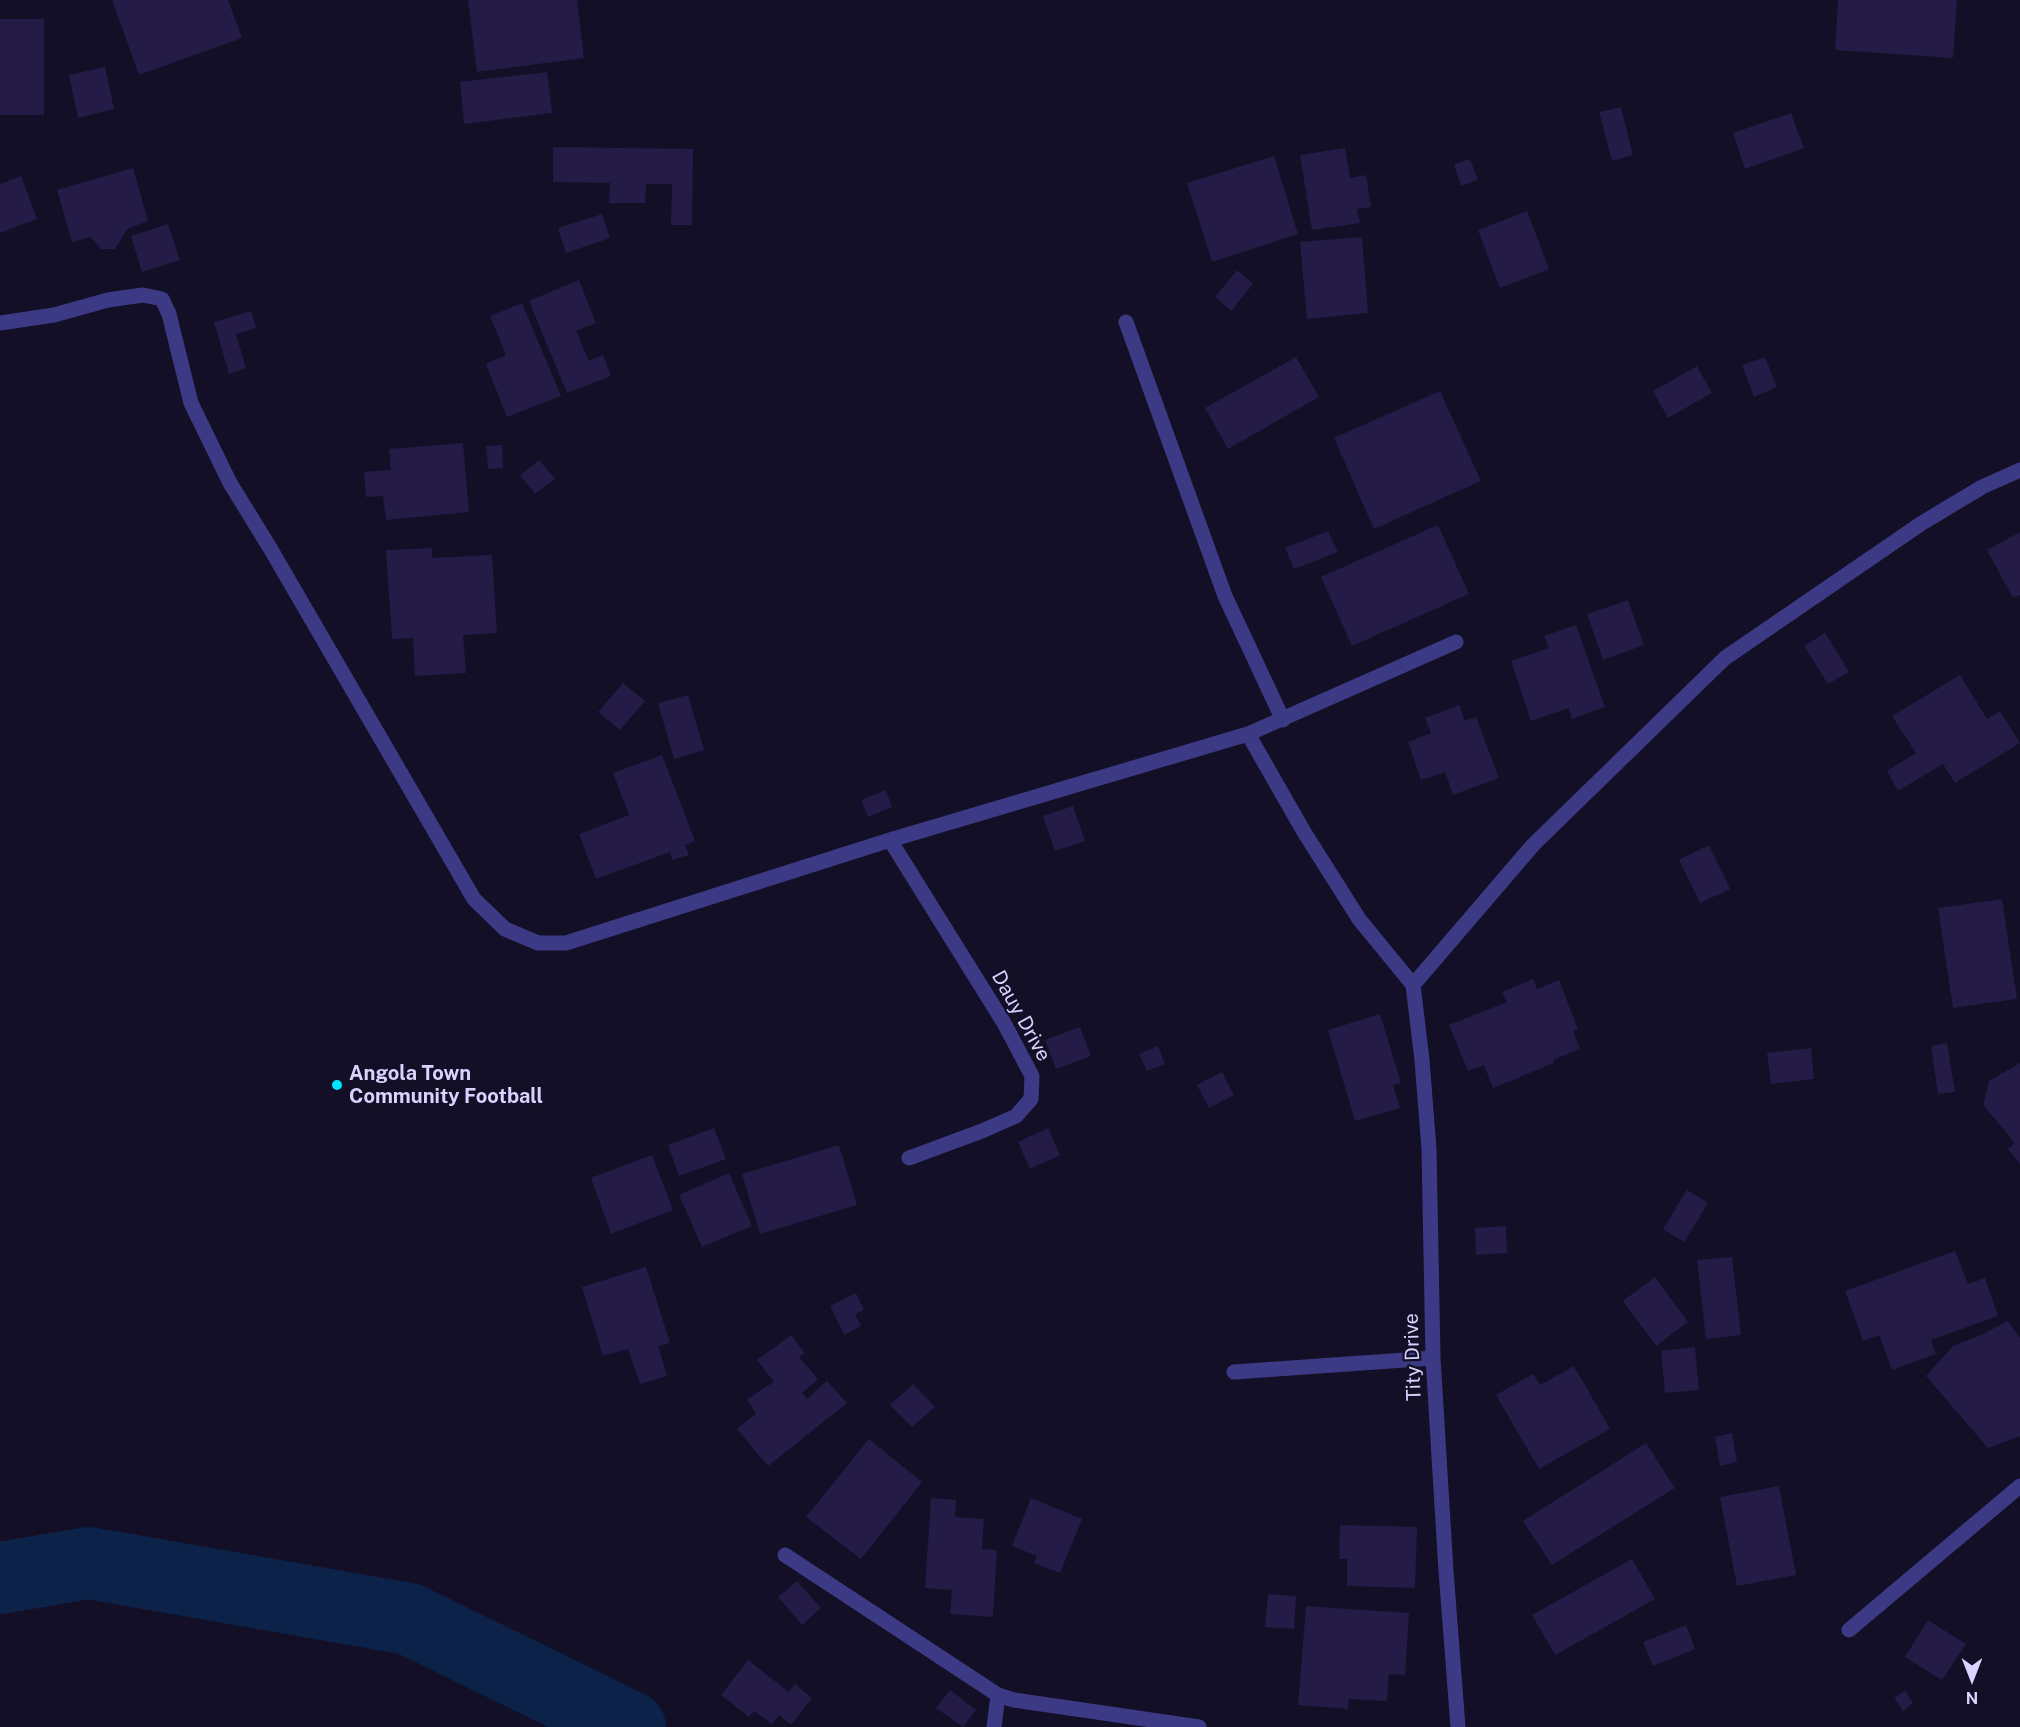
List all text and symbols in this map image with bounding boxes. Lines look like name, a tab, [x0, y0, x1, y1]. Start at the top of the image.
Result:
street label: Dauy Drive	[986, 966, 1056, 1066]
place label: Angola Town Community Football	[349, 1062, 543, 1109]
marker: Angola Town Community Football	[330, 1078, 344, 1092]
street label: Tity Drive	[1399, 1313, 1427, 1401]
north arrow	[1942, 1649, 2002, 1709]
text: N	[1966, 1688, 1978, 1707]

